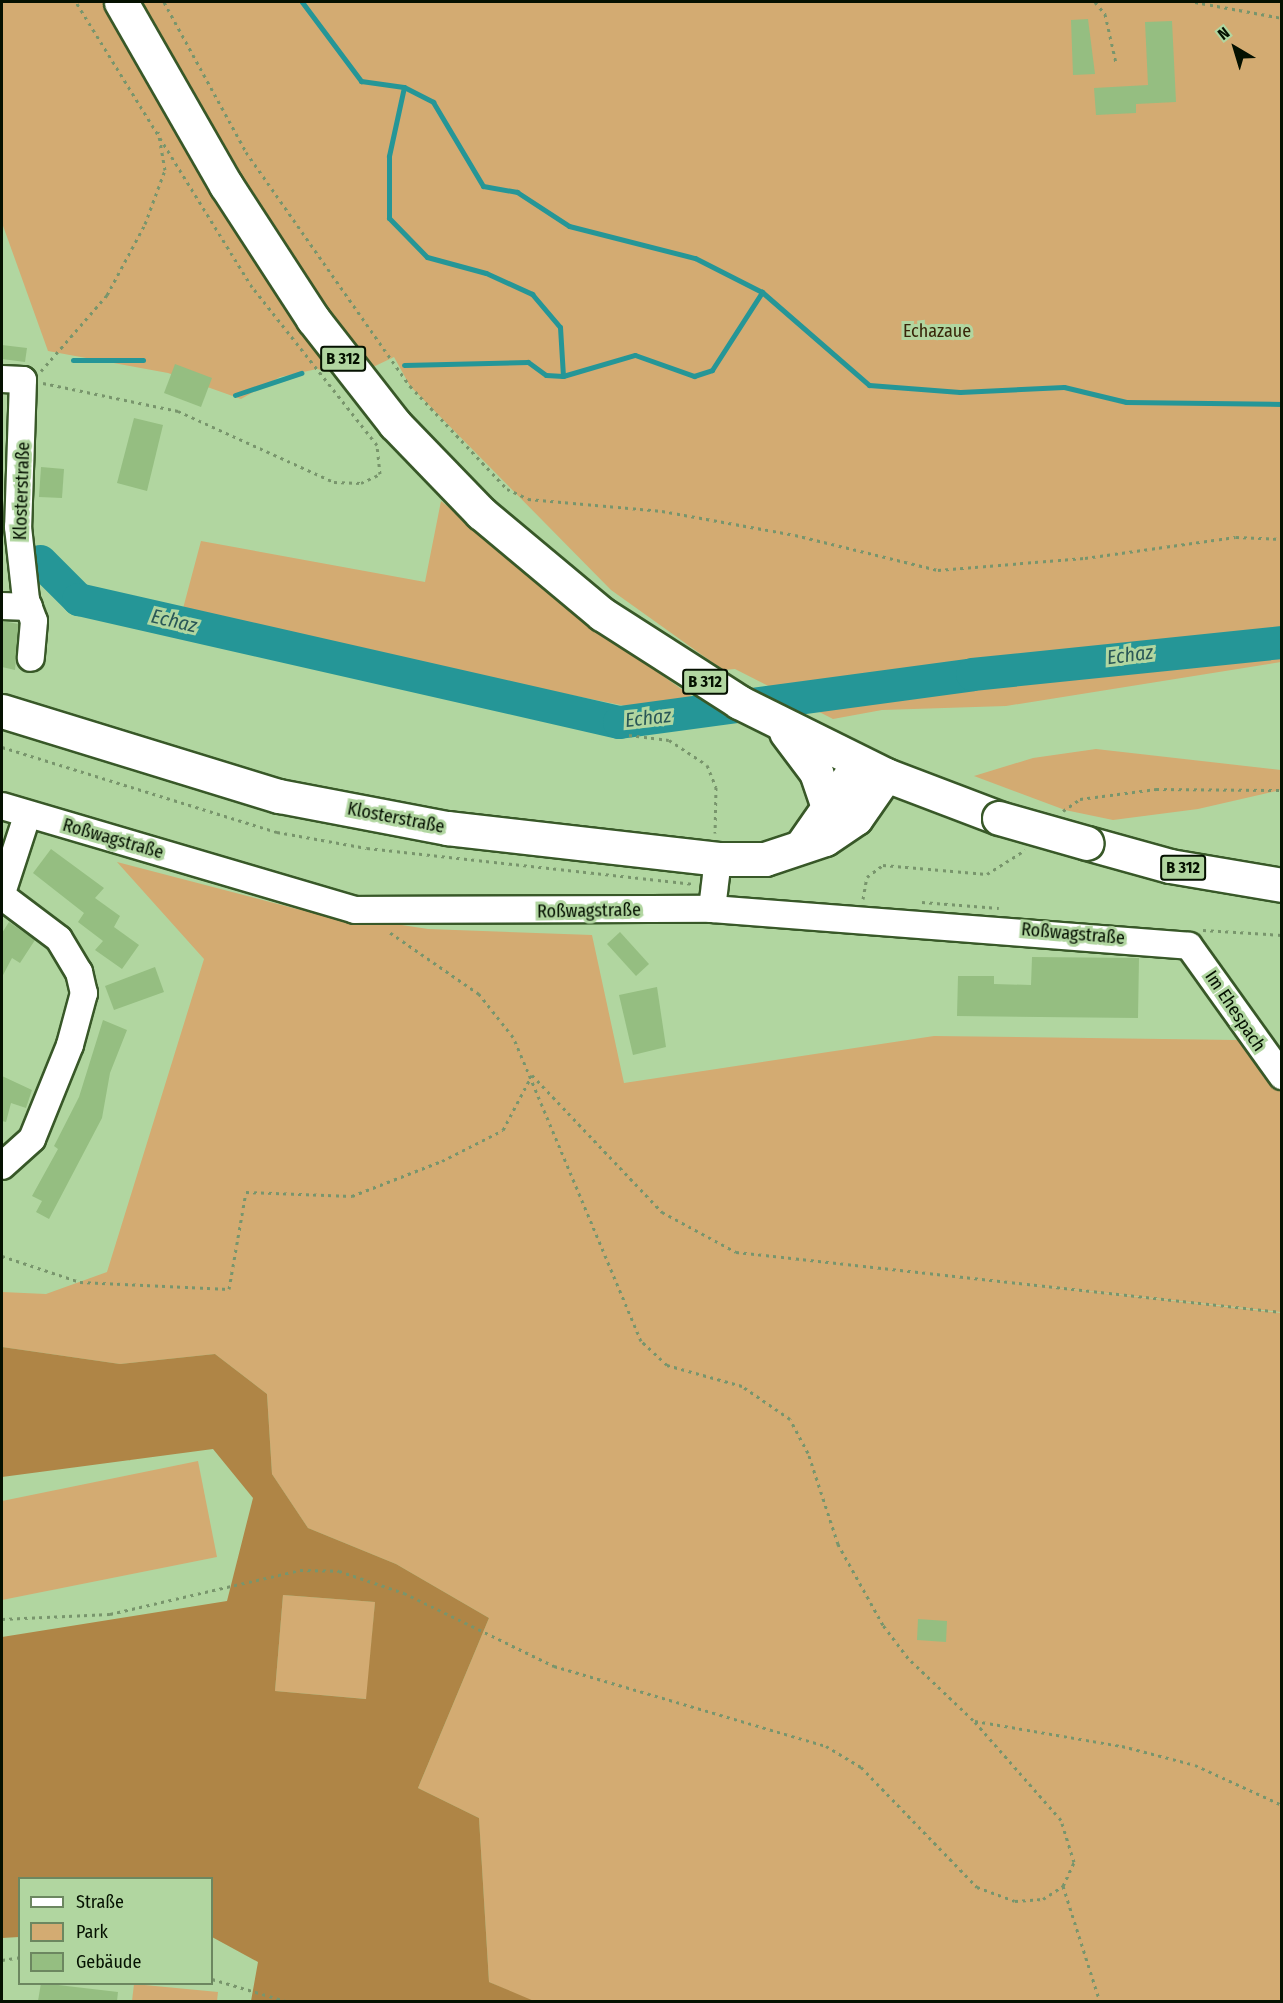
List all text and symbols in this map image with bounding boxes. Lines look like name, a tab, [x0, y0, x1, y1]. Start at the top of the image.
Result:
north arrow	[1205, 18, 1265, 78]
text: N	[1214, 23, 1233, 44]
park label: Echazaue	[903, 320, 971, 342]
road number: B 312	[319, 346, 367, 372]
street label: Klosterstraße	[9, 441, 35, 541]
water label: Echaz	[149, 604, 199, 638]
water label: Echaz	[1106, 640, 1154, 670]
road number: B 312	[681, 669, 729, 695]
water label: Echaz	[624, 704, 672, 732]
street label: Klosterstraße	[346, 798, 446, 838]
street label: Roßwagstraße	[60, 814, 166, 864]
road number: B 312	[1159, 855, 1207, 881]
street label: Roßwagstraße	[537, 899, 641, 923]
street label: Roßwagstraße	[1020, 919, 1126, 949]
street label: Im Ehespach	[1200, 967, 1270, 1055]
legend	[18, 1877, 213, 1985]
text: Straße	[76, 1891, 124, 1913]
text: Park	[76, 1921, 108, 1943]
text: Gebäude	[76, 1951, 141, 1973]

